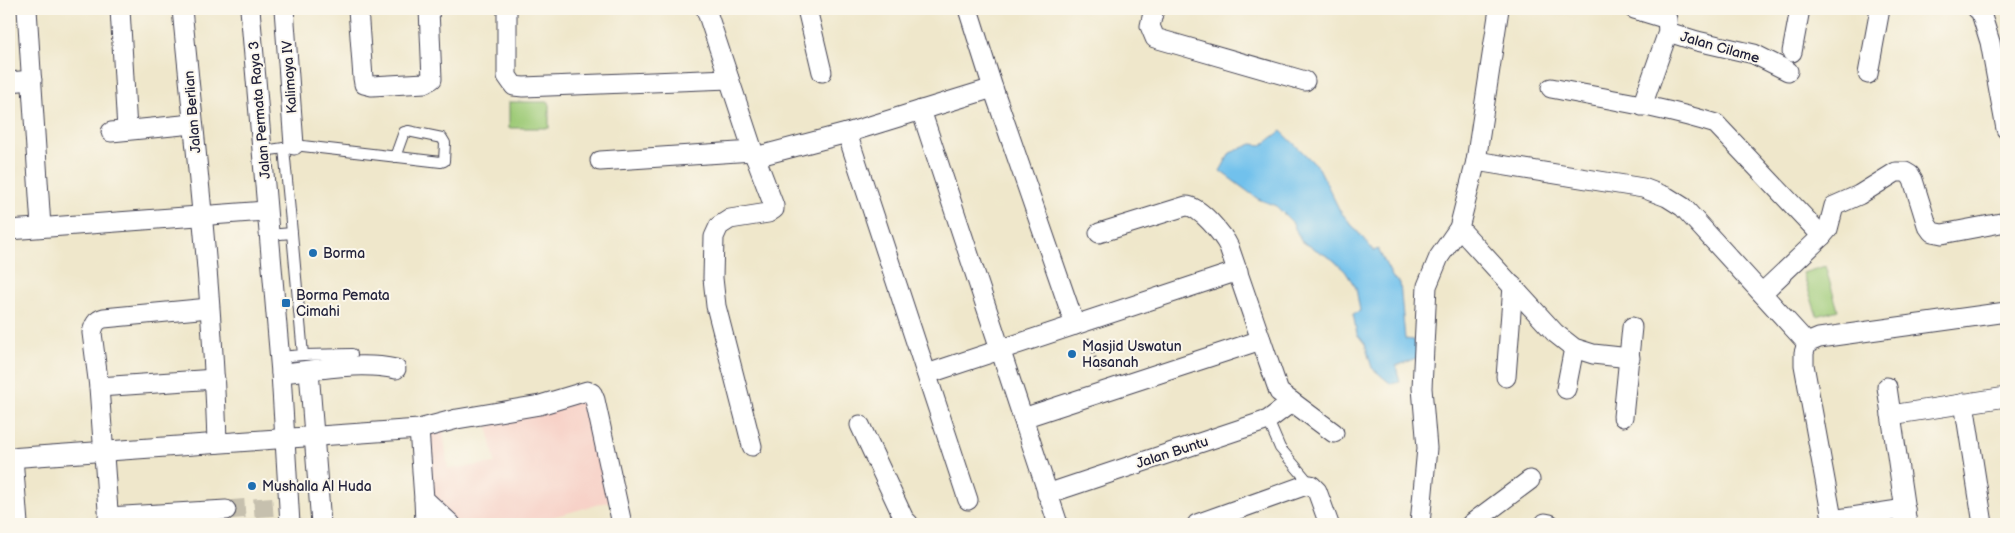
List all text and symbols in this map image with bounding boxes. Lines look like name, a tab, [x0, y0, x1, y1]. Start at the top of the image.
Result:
street label: Jalan Cilame	[1678, 28, 1761, 67]
street label: Kalimaya IV	[278, 39, 301, 114]
street label: Jalan Permata Raya 3	[245, 40, 274, 180]
street label: Jalan Berlian	[180, 70, 205, 154]
place label: Borma	[323, 245, 365, 262]
marker: Borma	[307, 247, 319, 259]
place label: Borma Pemata Cimahi	[296, 287, 390, 320]
marker: Borma Pemata Cimahi	[280, 297, 292, 309]
place label: Masjid Uswatun Hasanah	[1082, 338, 1182, 371]
marker: Masjid Uswatun Hasanah	[1066, 348, 1078, 360]
street label: Jalan Buntu	[1134, 433, 1210, 472]
place label: Mushalla Al Huda	[262, 478, 372, 495]
marker: Mushalla Al Huda	[246, 480, 258, 492]

